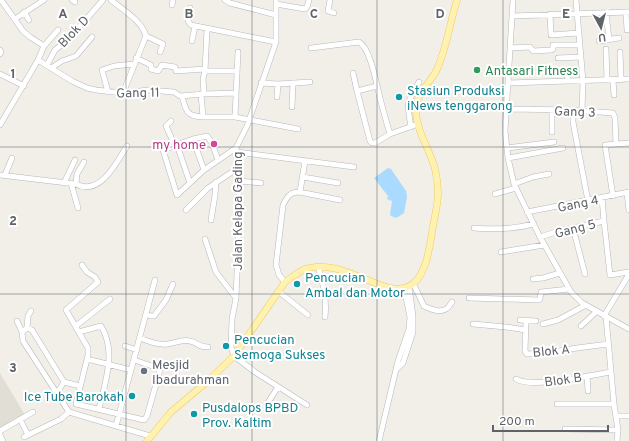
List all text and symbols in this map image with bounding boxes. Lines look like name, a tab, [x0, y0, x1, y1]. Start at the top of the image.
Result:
text: A	[58, 7, 68, 23]
text: B	[185, 7, 194, 23]
text: C	[310, 7, 318, 23]
text: D	[435, 7, 445, 23]
text: E	[562, 7, 570, 23]
north arrow	[581, 8, 621, 48]
street label: Blok D	[55, 13, 93, 52]
text: U	[597, 30, 607, 44]
place label: Antasari Fitness	[485, 64, 578, 80]
marker: Antasari Fitness	[472, 65, 482, 75]
text: 1	[10, 67, 16, 83]
place label: Stasiun Produksi iNews tenggarong	[407, 84, 513, 115]
street label: Gang 11	[116, 86, 160, 102]
marker: Stasiun Produksi iNews tenggarong	[394, 92, 404, 102]
street label: Gang 3	[554, 104, 596, 122]
place label: my home	[152, 138, 206, 154]
marker: my home	[209, 139, 219, 149]
street label: Jalan Kelapa Gading	[231, 151, 247, 271]
street label: Gang 4	[556, 193, 600, 217]
text: 2	[9, 214, 17, 230]
street label: Gang 5	[553, 217, 598, 243]
place label: Pencucian Ambal dan Motor	[305, 271, 405, 302]
marker: Pencucian Ambal dan Motor	[292, 279, 302, 289]
place label: Pencucian Semoga Sukses	[234, 333, 325, 364]
marker: Pencucian Semoga Sukses	[221, 341, 231, 351]
street label: Blok A	[532, 342, 571, 362]
place label: Mesjid Ibadurahman	[152, 358, 229, 389]
text: 3	[9, 361, 17, 377]
marker: Mesjid Ibadurahman	[139, 366, 149, 376]
street label: Blok B	[544, 370, 583, 392]
place label: Ice Tube Barokah	[24, 390, 124, 406]
marker: Ice Tube Barokah	[127, 391, 137, 401]
place label: Pusdalops BPBD Prov. Kaltim	[202, 401, 298, 432]
scale bar	[493, 407, 608, 433]
marker: Pusdalops BPBD Prov. Kaltim	[189, 409, 199, 419]
text: 200 m	[499, 414, 535, 430]

